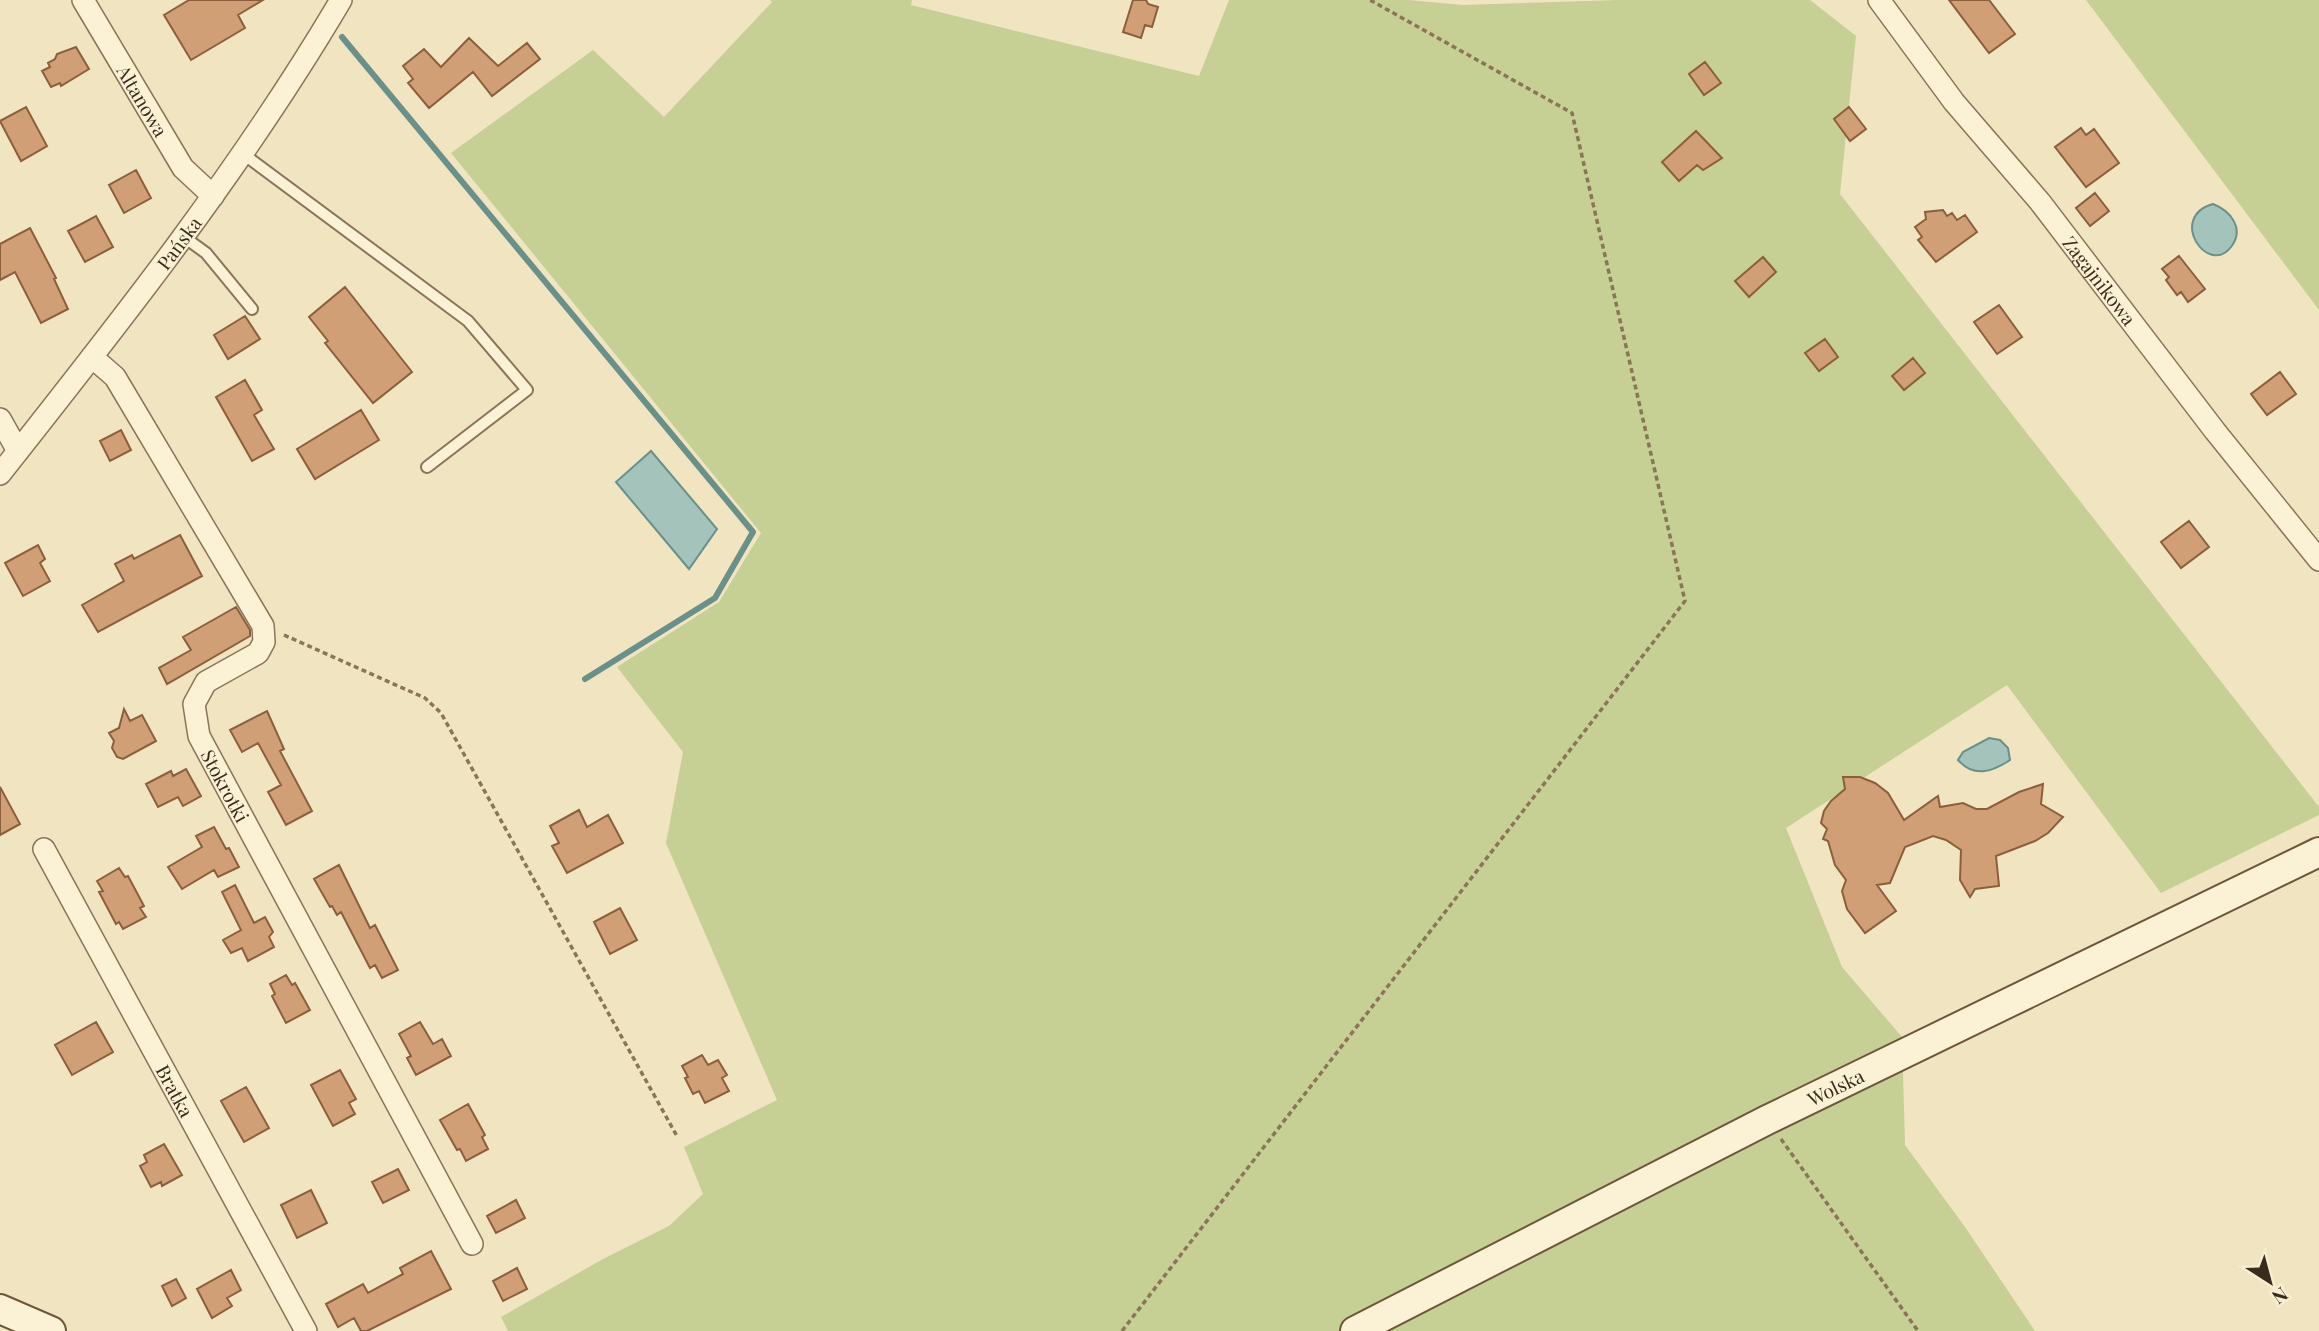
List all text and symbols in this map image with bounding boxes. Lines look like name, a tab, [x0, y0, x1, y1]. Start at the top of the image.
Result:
street label: Altanowa	[111, 59, 175, 142]
street label: Pańska	[150, 211, 207, 275]
street label: Zagajnikowa	[2057, 230, 2143, 331]
street label: Stokrotki	[196, 745, 256, 827]
street label: Bratka	[151, 1060, 200, 1122]
street label: Wolska	[1802, 1062, 1869, 1112]
north arrow	[2235, 1247, 2305, 1317]
text: N	[2267, 1282, 2294, 1311]

